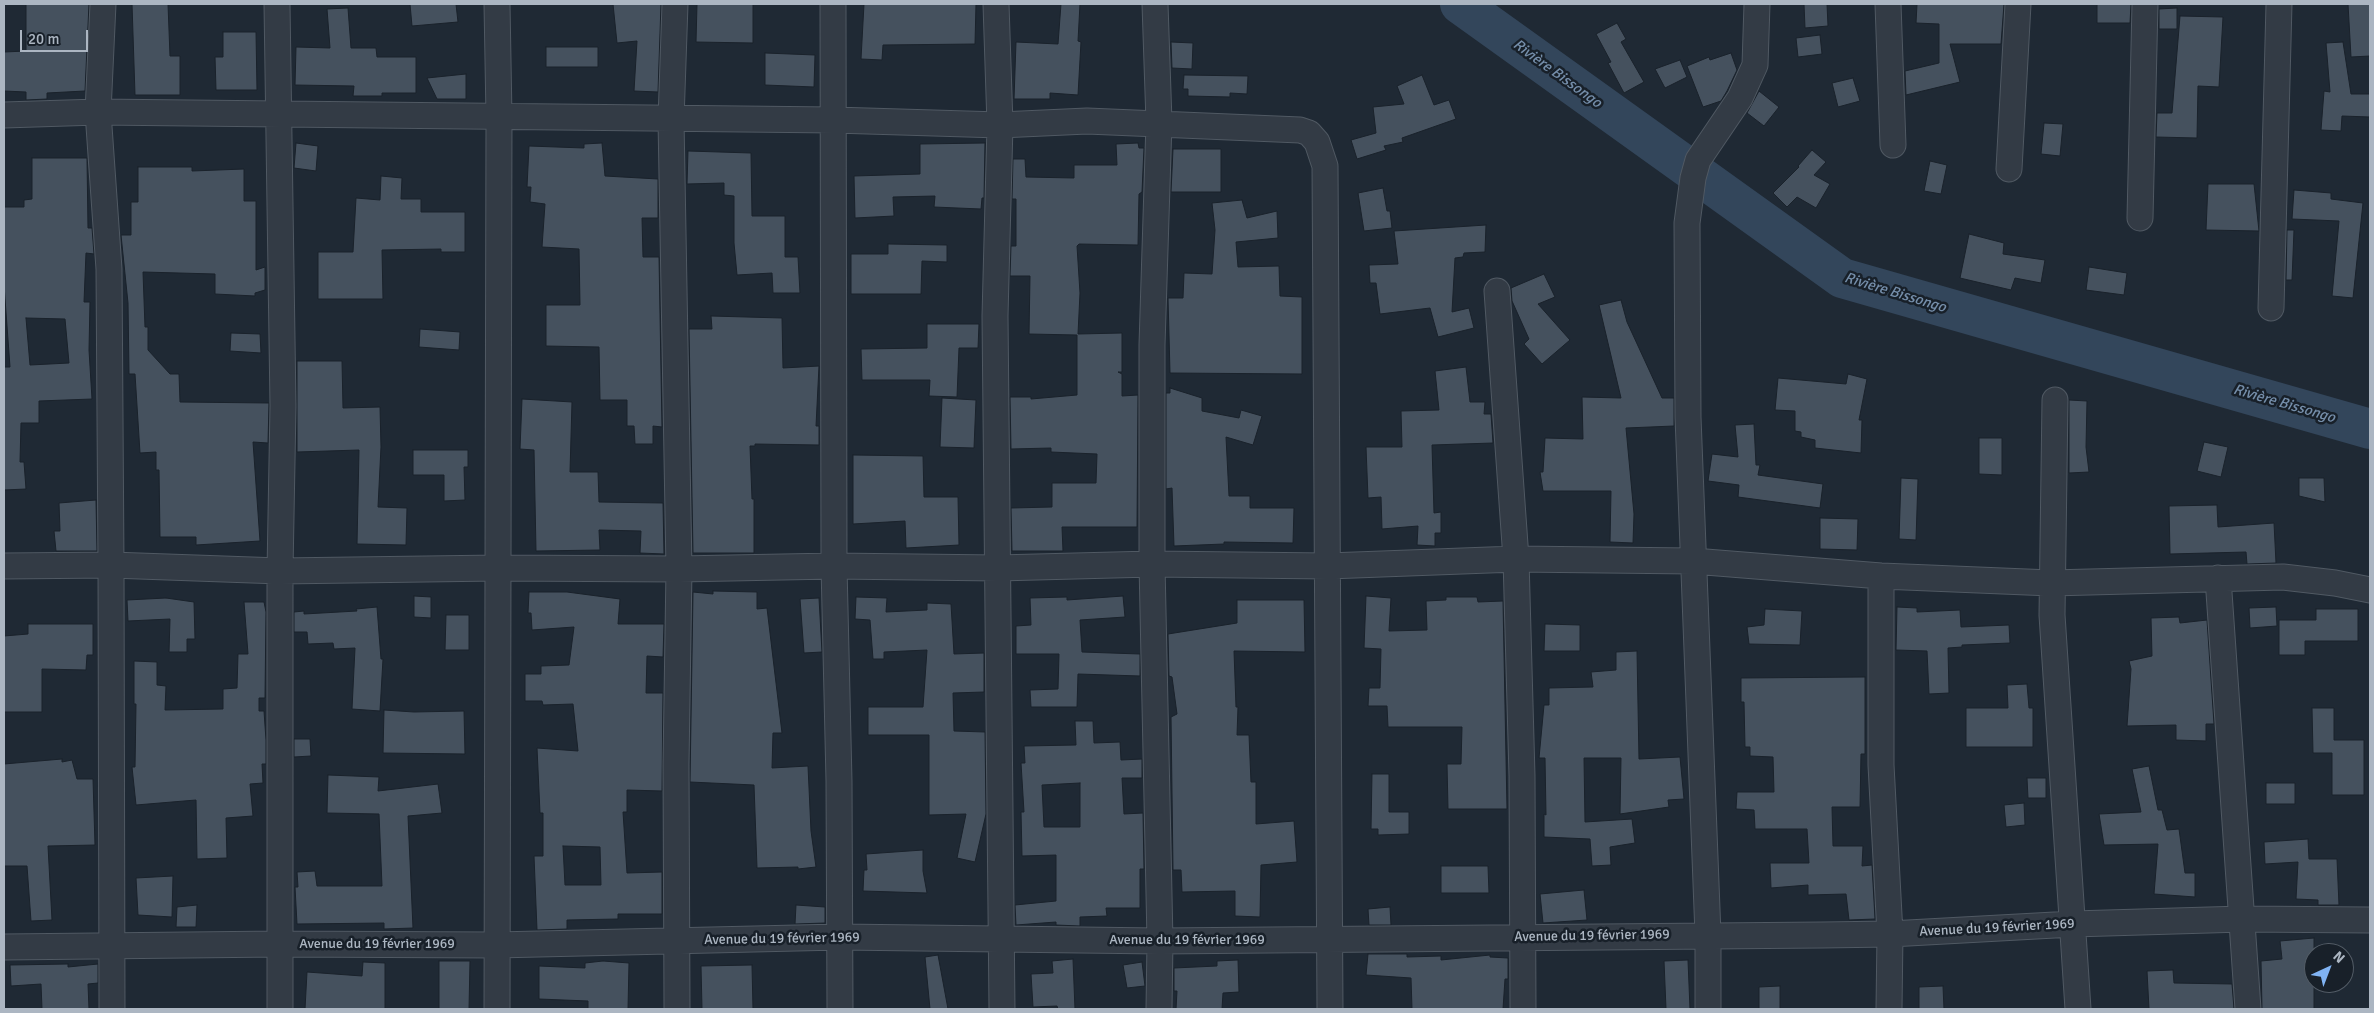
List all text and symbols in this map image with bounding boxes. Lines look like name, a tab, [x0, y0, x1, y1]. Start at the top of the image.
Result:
scale bar	[22, 20, 90, 52]
text: 20 m	[28, 30, 59, 48]
water label: Rivière Bissongo	[1509, 36, 1605, 112]
water label: Rivière Bissongo	[1842, 269, 1948, 317]
water label: Rivière Bissongo	[2231, 381, 2337, 427]
street label: Avenue du 19 février 1969	[1919, 916, 2075, 940]
street label: Avenue du 19 février 1969	[1514, 926, 1670, 946]
street label: Avenue du 19 février 1969	[704, 929, 860, 949]
street label: Avenue du 19 février 1969	[1109, 932, 1265, 948]
street label: Avenue du 19 février 1969	[299, 936, 455, 952]
north arrow	[2304, 943, 2354, 993]
text: N	[2330, 948, 2348, 967]

